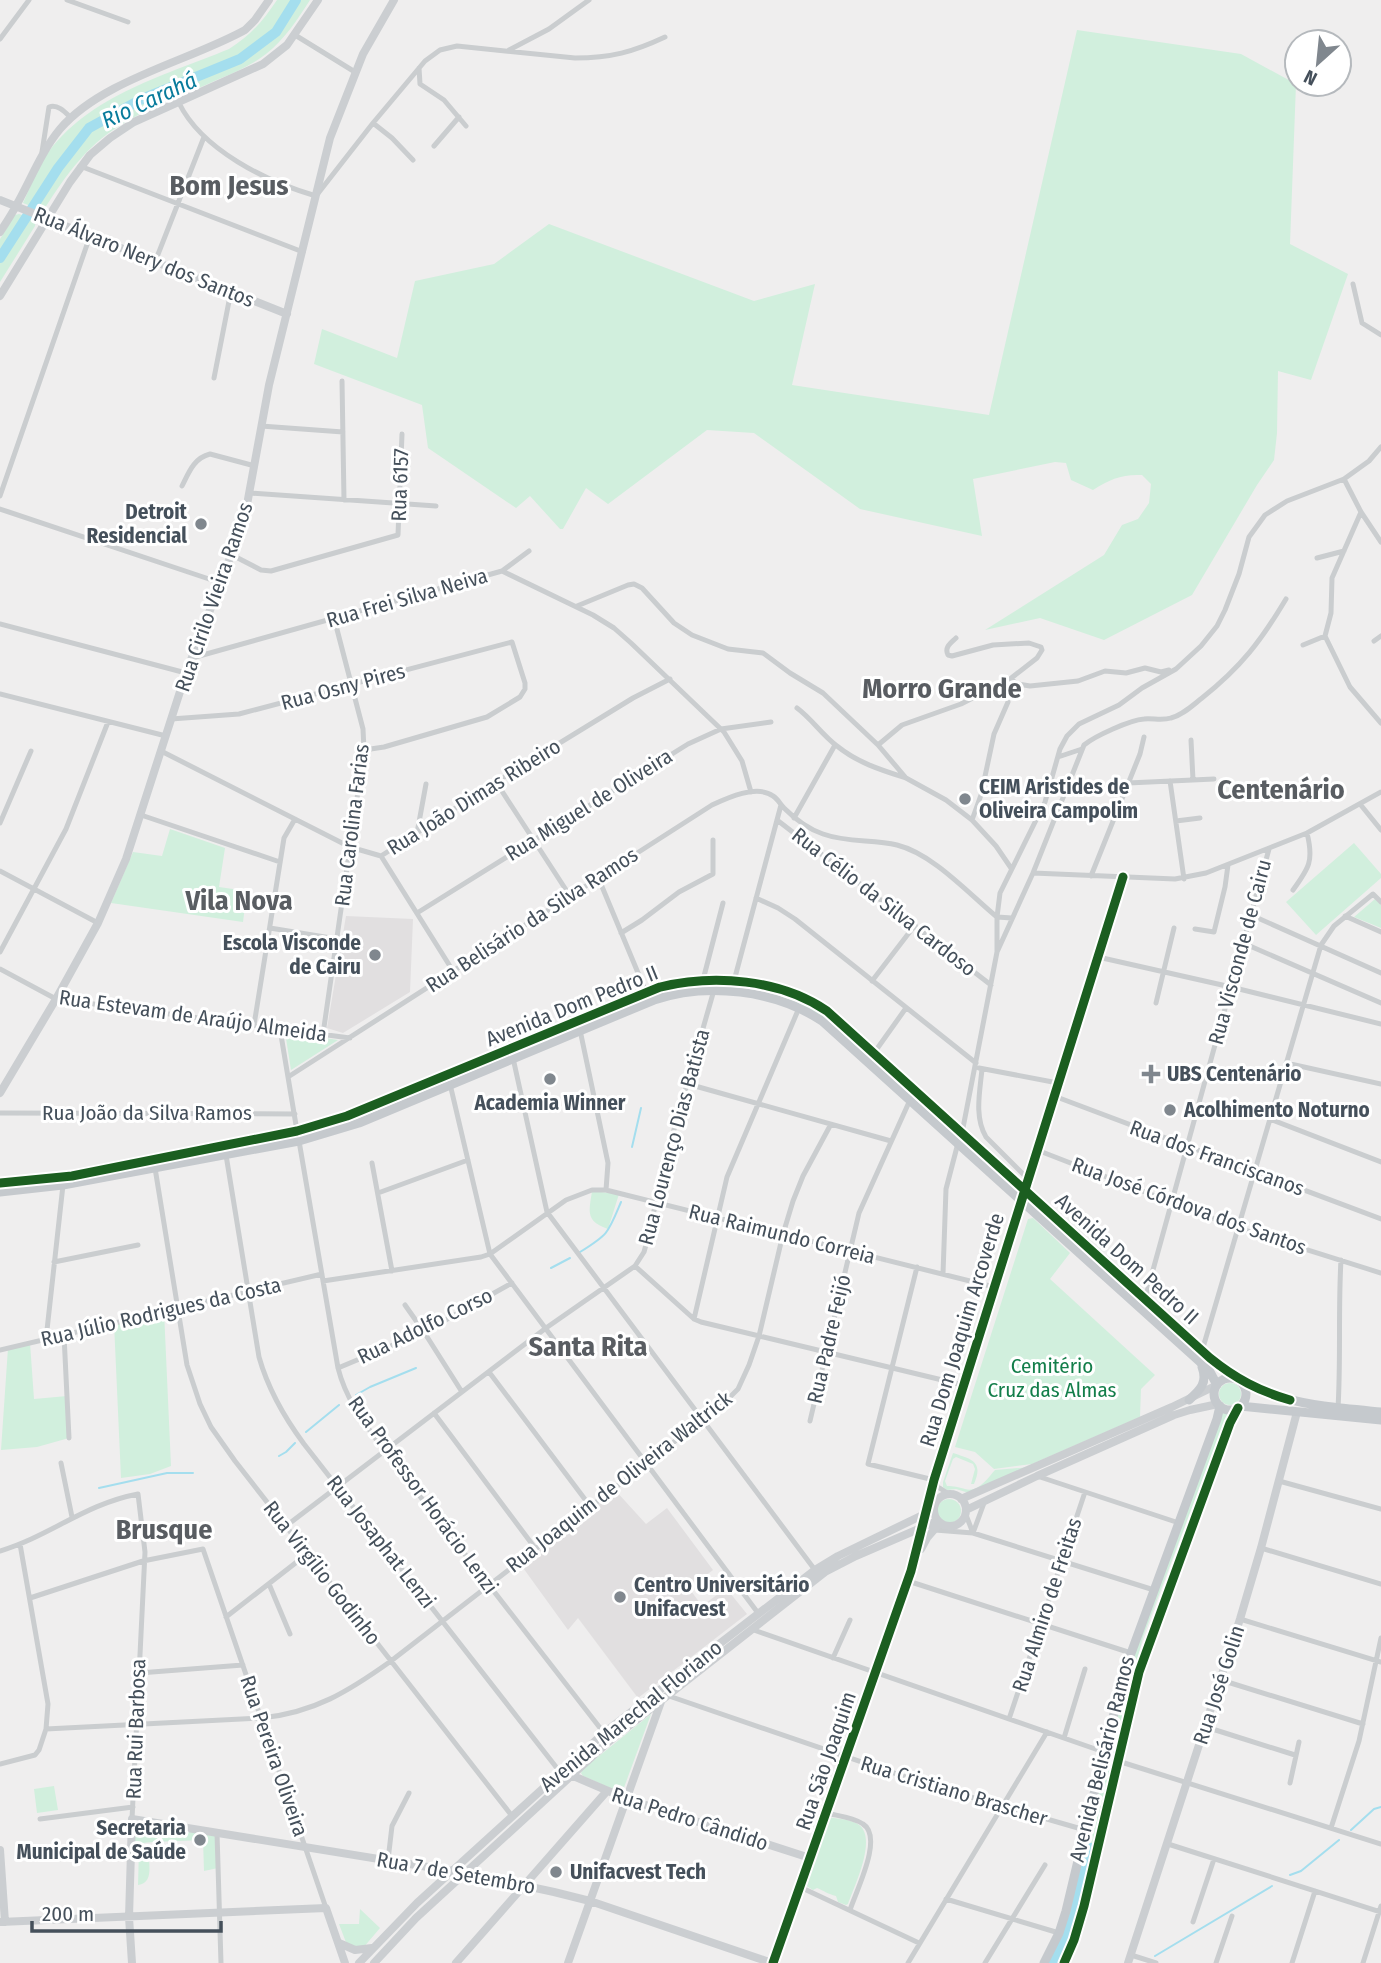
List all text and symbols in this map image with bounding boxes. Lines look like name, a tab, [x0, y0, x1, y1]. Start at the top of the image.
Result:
north arrow	[1283, 28, 1353, 98]
text: N	[1300, 65, 1321, 91]
water label: Rio Carahá	[97, 66, 201, 134]
district label: Bom Jesus	[169, 169, 289, 202]
street label: Rua Álvaro Nery dos Santos	[30, 201, 258, 313]
street label: Rua 6157	[386, 448, 414, 522]
place label: Detroit Residencial	[87, 499, 188, 549]
street label: Rua Cirilo Vieira Ramos	[169, 499, 259, 695]
marker: Detroit Residencial	[193, 516, 209, 532]
street label: Rua Frei Silva Neiva	[323, 563, 491, 633]
street label: Rua Osny Pires	[278, 658, 408, 716]
district label: Morro Grande	[862, 672, 1022, 705]
street label: Rua João Dimas Ribeiro	[382, 733, 566, 861]
street label: Rua Carolina Farias	[329, 742, 375, 908]
street label: Rua Miguel de Oliveira	[501, 743, 677, 867]
district label: Centenário	[1217, 773, 1345, 806]
place label: CEIM Aristides de Oliveira Campolim	[979, 774, 1138, 824]
marker: CEIM Aristides de Oliveira Campolim	[957, 791, 973, 807]
street label: Rua Célio da Silva Cardoso	[787, 822, 981, 982]
street label: Rua Belisário da Silva Ramos	[421, 842, 643, 998]
street label: Rua Visconde de Cairu	[1203, 856, 1277, 1048]
district label: Vila Nova	[184, 884, 293, 917]
place label: Escola Visconde de Cairu	[223, 930, 361, 980]
marker: Escola Visconde de Cairu	[367, 947, 383, 963]
street label: Avenida Dom Pedro II	[482, 960, 662, 1052]
street label: Rua Estevam de Araújo Almeida	[57, 984, 329, 1048]
street label: Rua Lourenço Dias Batista	[633, 1026, 715, 1248]
place label: UBS Centenário	[1167, 1061, 1302, 1087]
marker: UBS Centenário	[1141, 1064, 1161, 1084]
marker: Academia Winner	[542, 1071, 558, 1087]
place label: Academia Winner	[473, 1090, 626, 1116]
place label: Acolhimento Noturno	[1183, 1097, 1370, 1123]
street label: Rua João da Silva Ramos	[42, 1100, 252, 1126]
marker: Acolhimento Noturno	[1162, 1102, 1178, 1118]
street label: Rua dos Franciscanos	[1126, 1114, 1308, 1202]
street label: Rua José Córdova dos Santos	[1068, 1151, 1310, 1261]
street label: Avenida Dom Pedro II	[1050, 1188, 1204, 1330]
street label: Rua Raimundo Correia	[686, 1198, 878, 1270]
street label: Rua Dom Joaquim Arcoverde	[914, 1210, 1010, 1450]
street label: Rua Júlio Rodrigues da Costa	[38, 1272, 284, 1352]
street label: Rua Padre Feijó	[802, 1272, 856, 1406]
street label: Rua Adolfo Corso	[353, 1282, 497, 1370]
district label: Santa Rita	[529, 1330, 648, 1363]
park label: Cemitério Cruz das Almas	[987, 1353, 1117, 1403]
street label: Rua Joaquim de Oliveira Waltrick	[501, 1386, 737, 1578]
street label: Rua Professor Horácio Lenzi	[342, 1391, 504, 1599]
street label: Rua Josaphat Lenzi	[321, 1470, 441, 1614]
street label: Rua Virgílio Godinho	[258, 1496, 386, 1650]
district label: Brusque	[116, 1513, 212, 1546]
street label: Rua Almiro de Freitas	[1007, 1515, 1087, 1695]
place label: Centro Universitário Unifacvest	[634, 1572, 810, 1622]
marker: Centro Universitário Unifacvest	[612, 1589, 628, 1605]
street label: Rua José Golin	[1188, 1622, 1250, 1748]
street label: Avenida Marechal Floriano	[535, 1634, 727, 1798]
street label: Avenida Belisário Ramos	[1064, 1653, 1140, 1865]
street label: Rua Rui Barbosa	[121, 1658, 151, 1800]
street label: Rua Pereira Oliveira	[234, 1672, 314, 1840]
street label: Rua São Joaquim	[790, 1688, 862, 1834]
street label: Rua Cristiano Brascher	[857, 1750, 1051, 1832]
street label: Rua Pedro Cândido	[608, 1781, 772, 1857]
place label: Secretaria Municipal de Saúde	[17, 1815, 186, 1865]
marker: Secretaria Municipal de Saúde	[192, 1832, 208, 1848]
street label: Rua 7 de Setembro	[375, 1846, 537, 1900]
place label: Unifacvest Tech	[570, 1859, 706, 1885]
marker: Unifacvest Tech	[548, 1864, 564, 1880]
scale bar	[32, 1890, 220, 1934]
text: 200 m	[42, 1901, 94, 1927]

